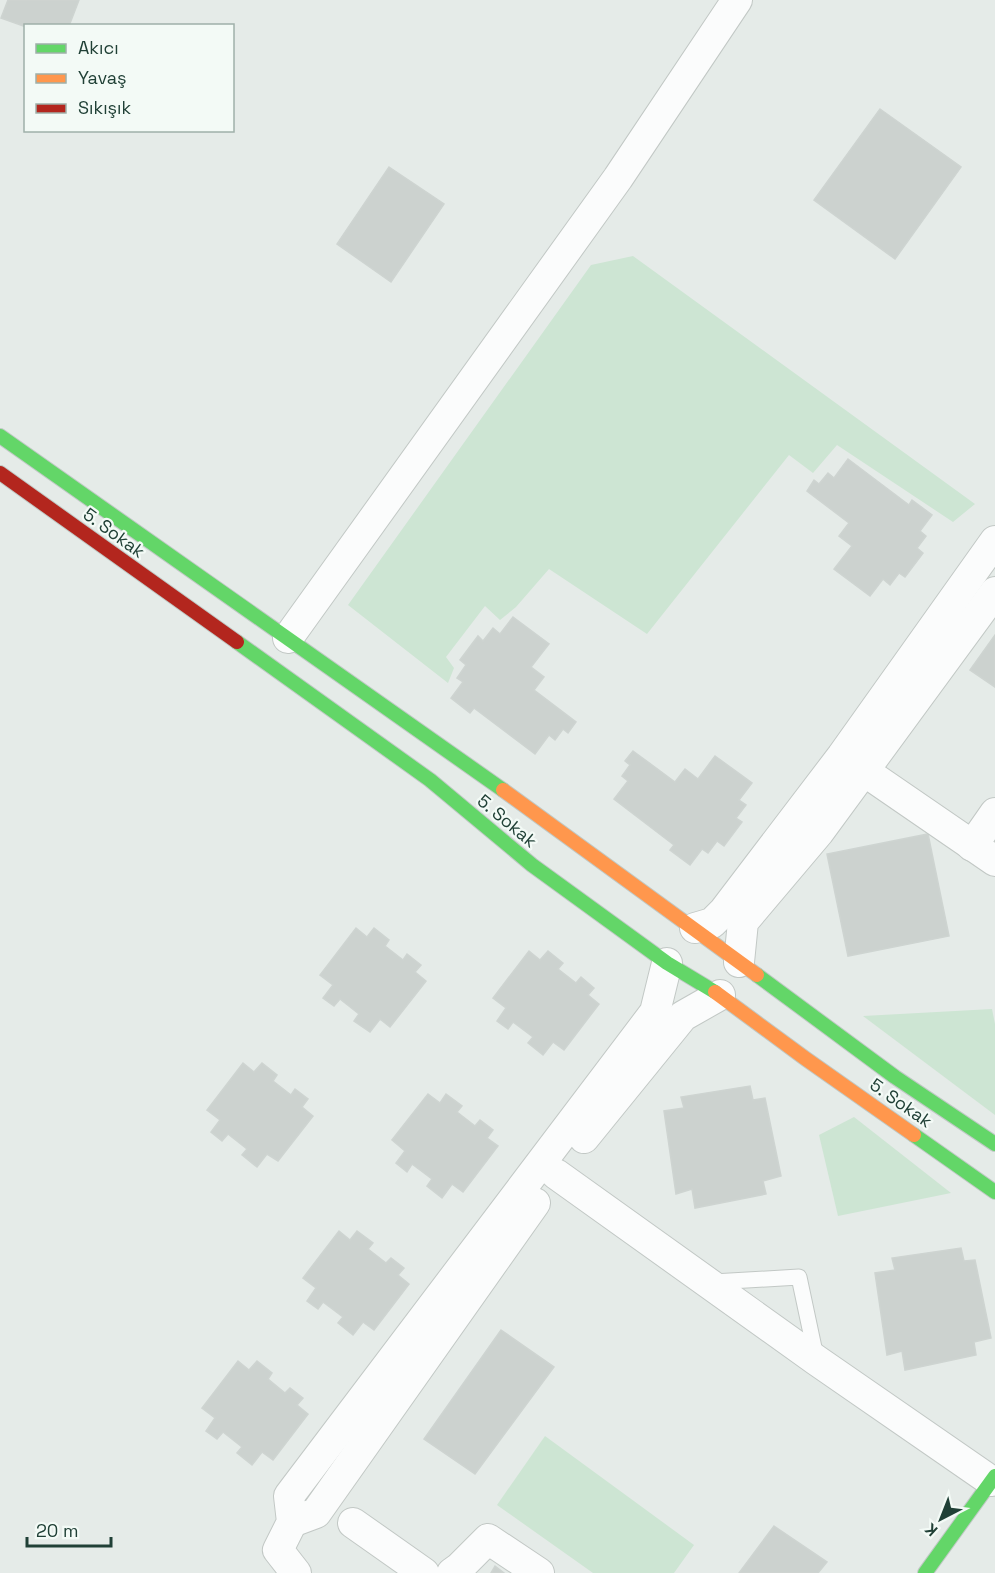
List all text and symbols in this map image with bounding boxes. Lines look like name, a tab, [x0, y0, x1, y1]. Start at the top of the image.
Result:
legend	[24, 24, 234, 132]
text: Akıcı	[78, 36, 119, 59]
text: Yavaş	[78, 66, 127, 89]
text: Sıkışık	[78, 96, 131, 119]
street label: 5. Sokak	[79, 502, 150, 563]
street label: 5. Sokak	[473, 789, 542, 852]
street label: 5. Sokak	[866, 1073, 937, 1133]
north arrow	[911, 1489, 971, 1549]
scale bar	[27, 1510, 111, 1548]
text: 20 m	[36, 1519, 79, 1542]
text: K	[921, 1519, 942, 1541]

